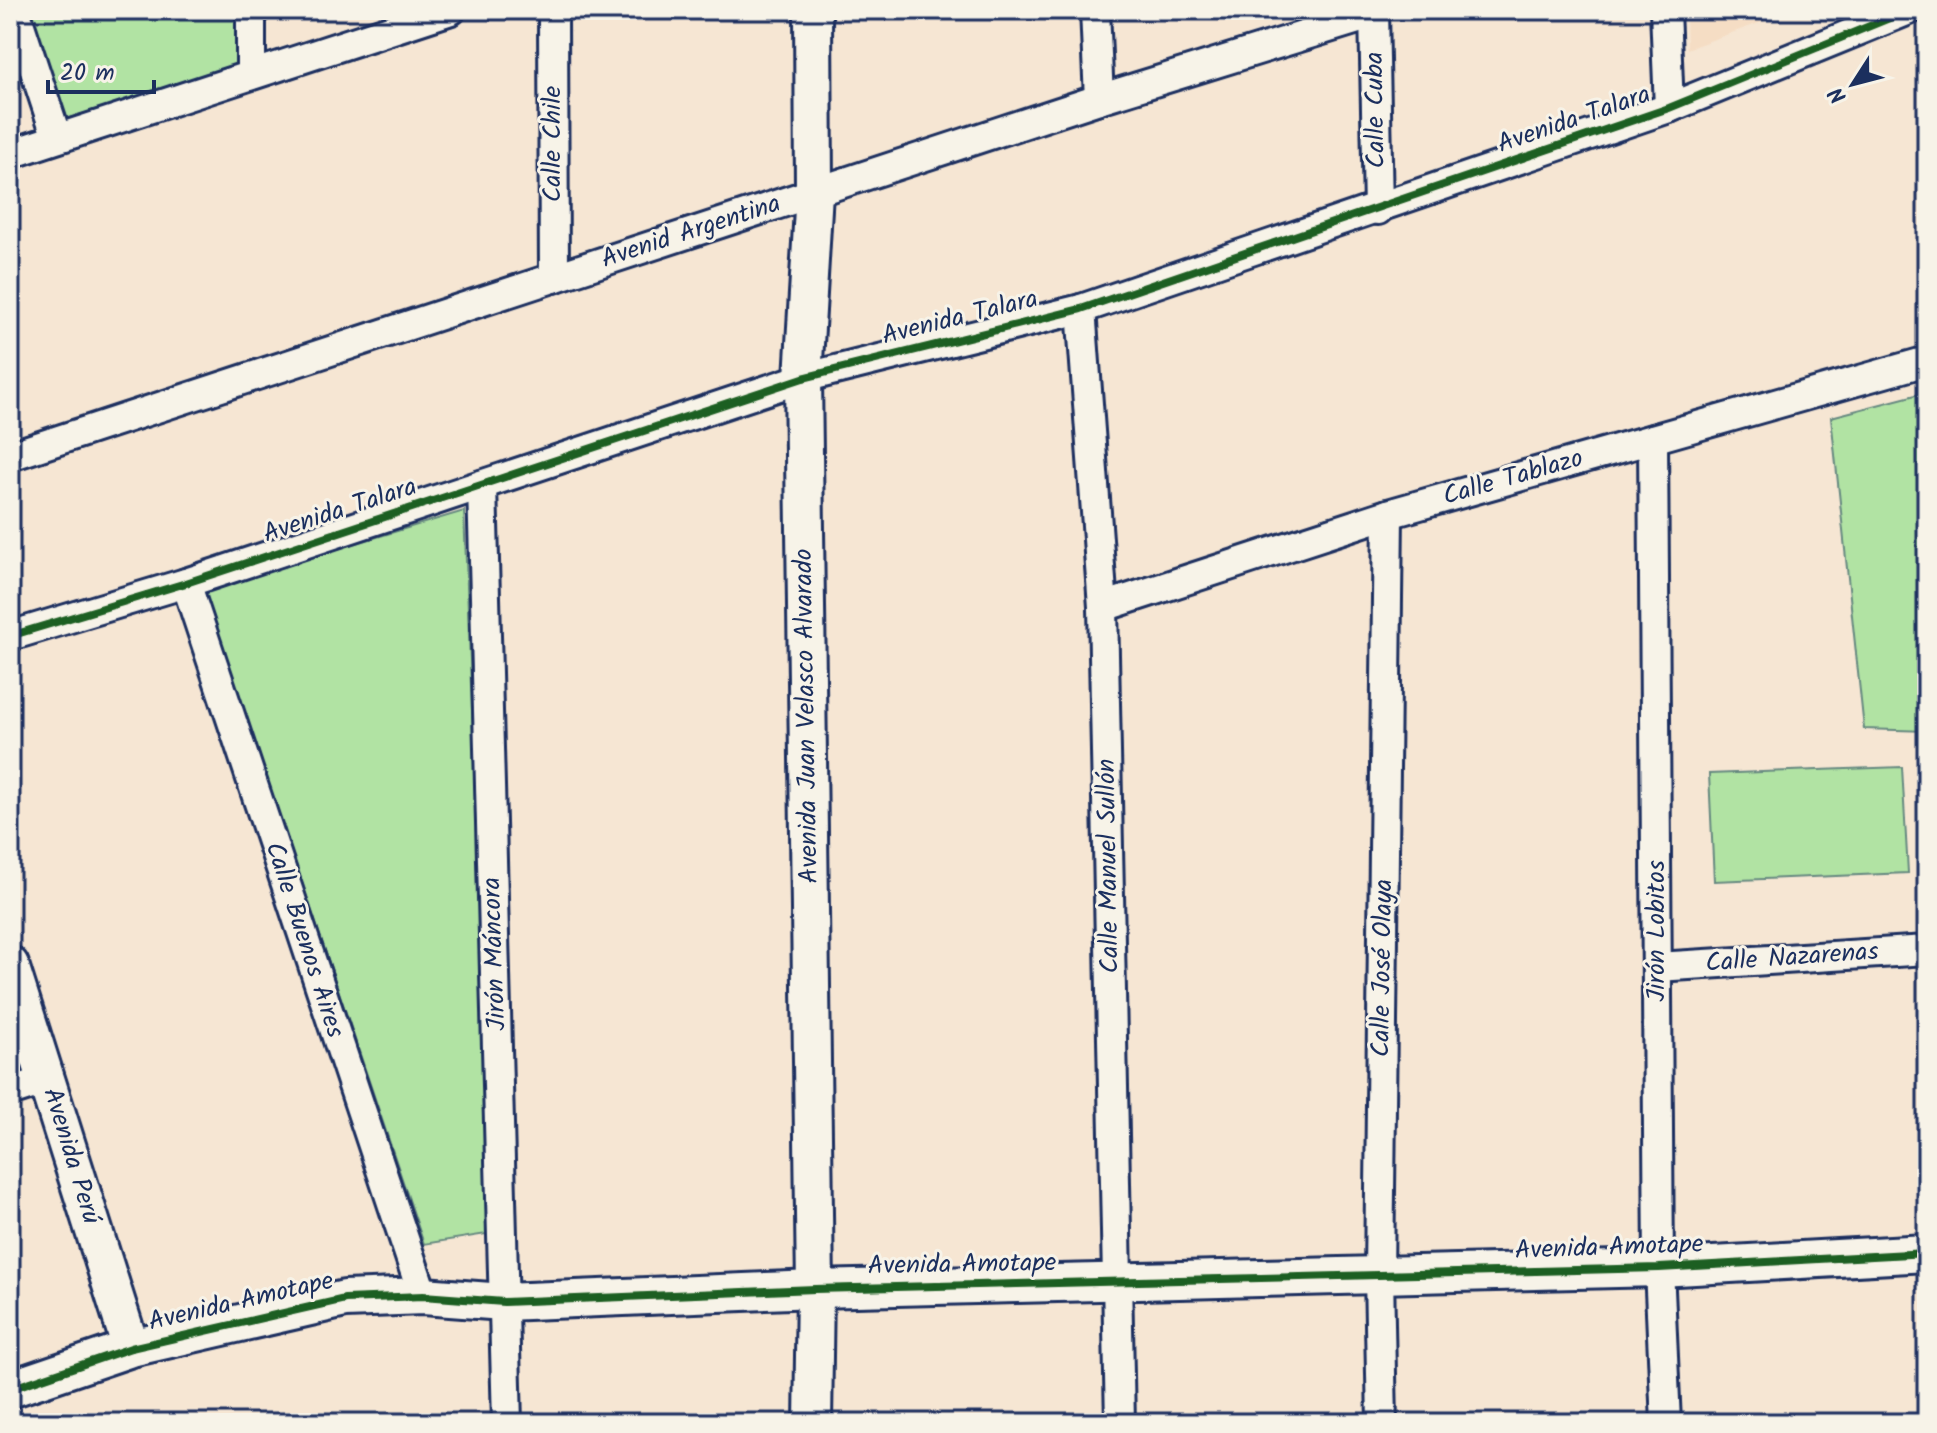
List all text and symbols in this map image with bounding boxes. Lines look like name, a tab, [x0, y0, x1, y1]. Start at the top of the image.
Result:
scale bar	[48, 44, 154, 94]
north arrow	[1813, 44, 1893, 124]
street label: Calle Cuba	[1354, 51, 1398, 169]
text: 20 m	[60, 54, 115, 93]
street label: Avenida Talara	[1492, 74, 1656, 166]
text: N	[1821, 78, 1857, 110]
street label: Calle Chile	[532, 86, 574, 202]
street label: Avenid Argentina	[596, 183, 786, 281]
street label: Avenida Talara	[877, 278, 1043, 358]
street label: Calle Tablazo	[1438, 438, 1588, 518]
street label: Avenida Talara	[258, 466, 422, 556]
street label: Avenida Juan Velasco Alvarado	[783, 548, 831, 884]
street label: Calle Manuel Sullón	[1086, 758, 1132, 974]
street label: Calle Buenos Aires	[253, 837, 355, 1043]
street label: Jirón Lobitos	[1636, 860, 1678, 1002]
street label: Jirón Máncora	[471, 876, 519, 1032]
street label: Calle José Olaya	[1360, 878, 1406, 1058]
street label: Calle Nazarenas	[1704, 931, 1880, 985]
street label: Avenida Perú	[30, 1082, 112, 1230]
street label: Avenida Amotape	[1514, 1224, 1704, 1272]
street label: Avenida Amotape	[867, 1242, 1057, 1288]
street label: Avenida Amotape	[144, 1260, 338, 1344]

